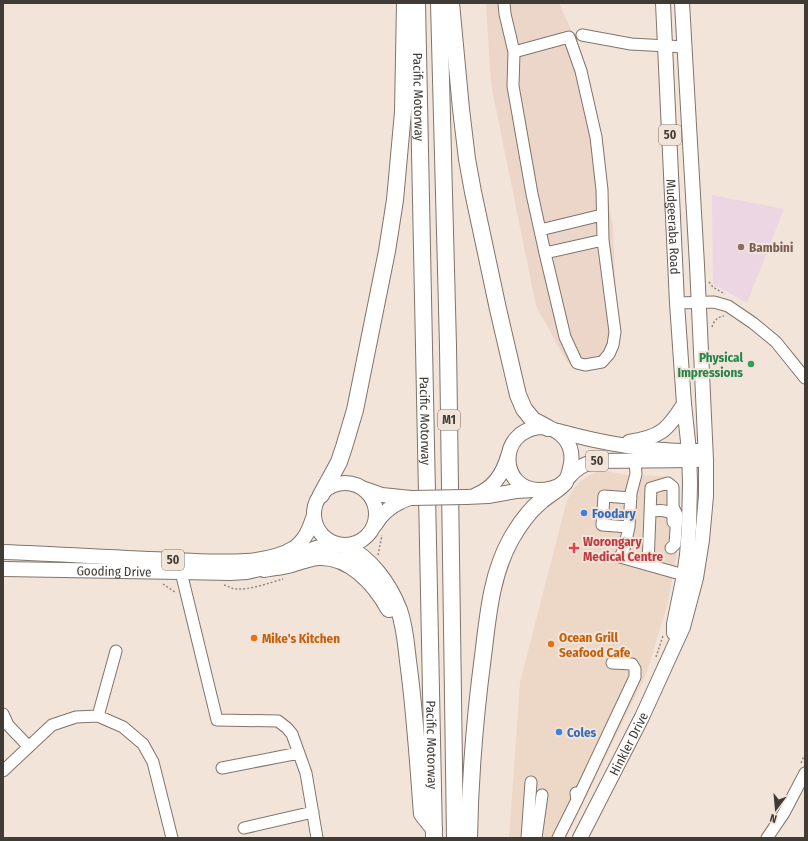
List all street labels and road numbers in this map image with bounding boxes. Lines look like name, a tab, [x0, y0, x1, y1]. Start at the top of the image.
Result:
street label: Pacific Motorway	[410, 52, 427, 142]
road number: 50	[659, 125, 681, 145]
street label: Mudgeeraba Road	[663, 179, 683, 275]
street label: Pacific Motorway	[417, 376, 433, 466]
road number: M1	[438, 410, 460, 430]
road number: 50	[586, 451, 608, 471]
road number: 50	[162, 550, 184, 570]
street label: Gooding Drive	[76, 563, 152, 580]
street label: Pacific Motorway	[423, 700, 440, 790]
street label: Hinkler Drive	[606, 710, 651, 778]

